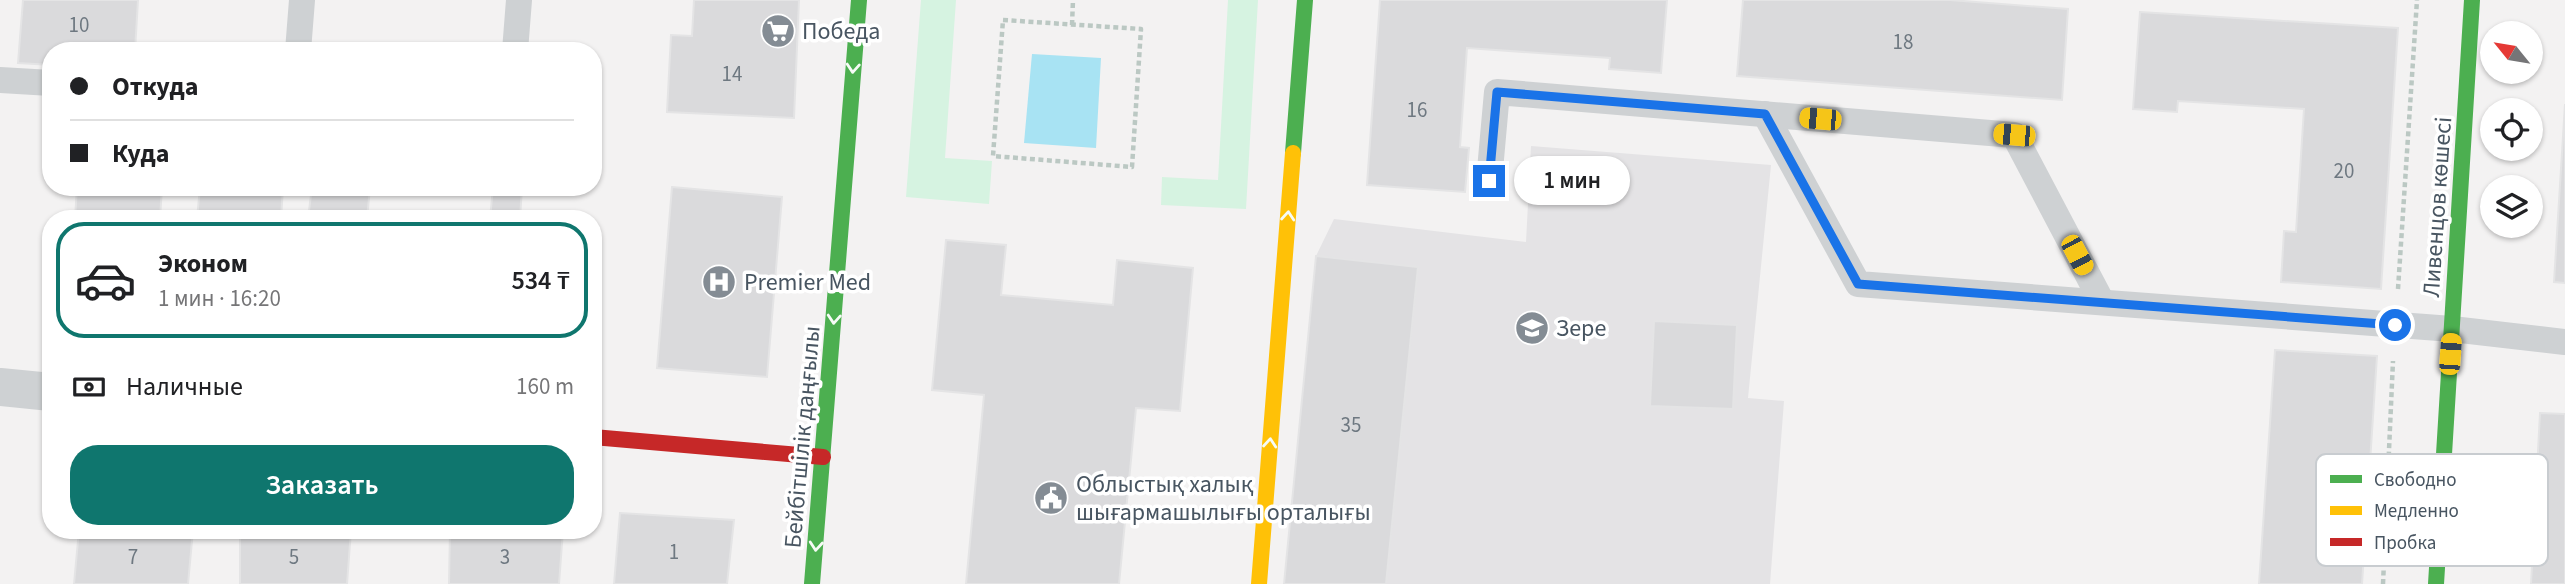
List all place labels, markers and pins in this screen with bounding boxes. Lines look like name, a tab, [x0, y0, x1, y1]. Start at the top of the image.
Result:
supermarket icon: Победа	[759, 12, 797, 50]
place label: Победа	[802, 14, 880, 49]
hospital icon: Premier Med	[700, 263, 738, 301]
place label: Premier Med	[744, 265, 871, 300]
school or university icon: Зере	[1513, 309, 1551, 347]
place label: Зере	[1556, 311, 1606, 346]
place label: Облыстық халық шығармашылығы орталығы	[1076, 467, 1371, 530]
public building icon: Облыстық халық шығармашылығы орталығы	[1032, 479, 1070, 517]

